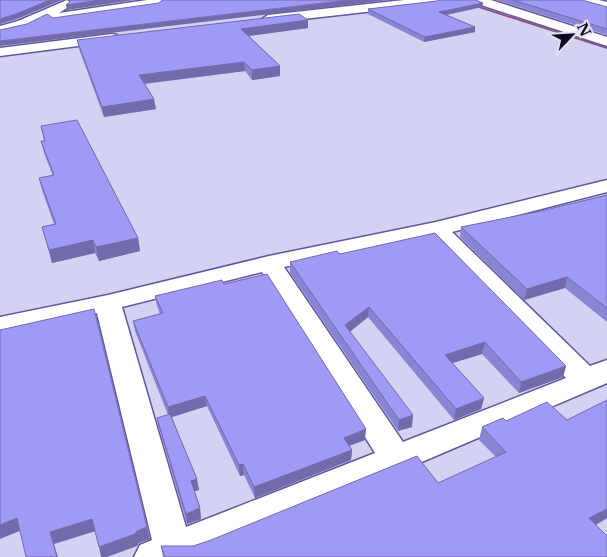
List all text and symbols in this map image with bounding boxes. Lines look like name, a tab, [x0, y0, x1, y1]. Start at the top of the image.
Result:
north arrow	[547, 10, 597, 60]
text: N	[573, 20, 595, 39]

